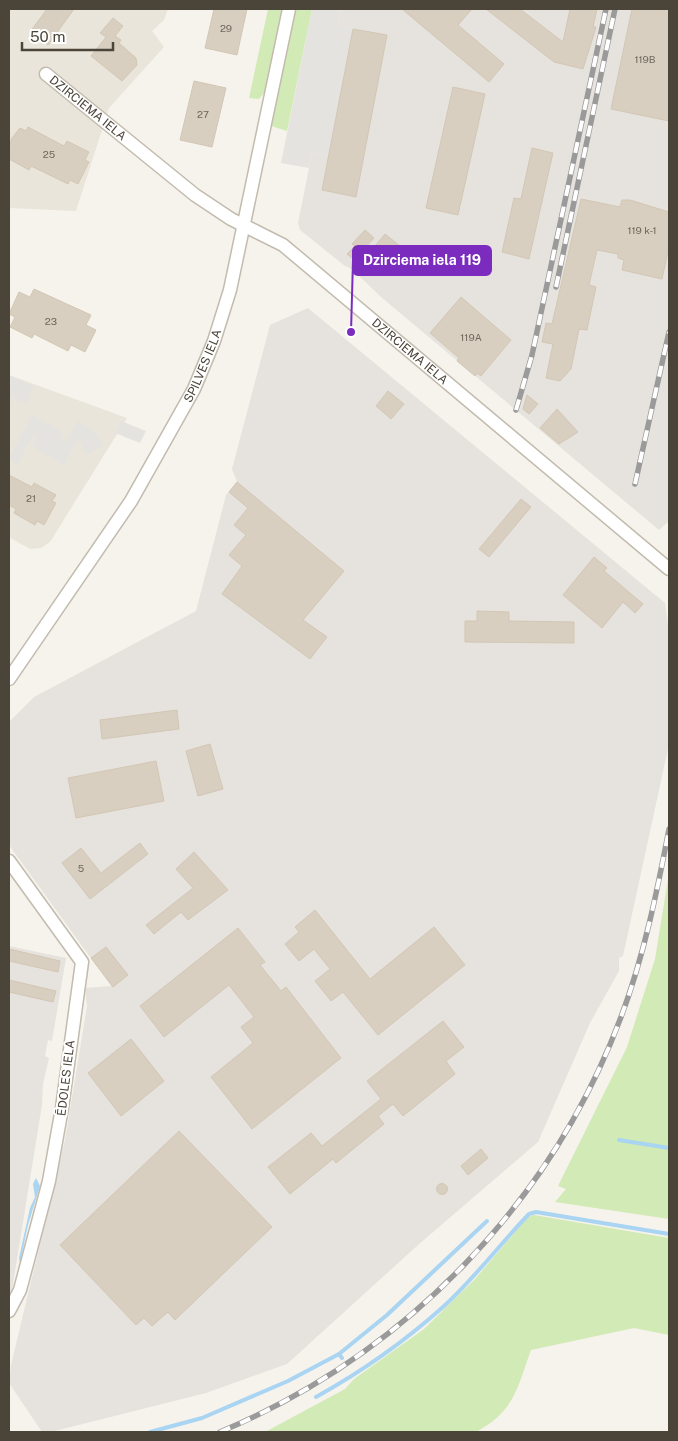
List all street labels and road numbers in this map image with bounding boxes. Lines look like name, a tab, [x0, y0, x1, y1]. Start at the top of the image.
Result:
street label: DZIRCIEMA IELA	[47, 73, 130, 144]
street label: DZIRCIEMA IELA	[369, 316, 451, 388]
street label: SPILVES IELA	[181, 327, 224, 405]
street label: ĒDOLES IELA	[54, 1039, 78, 1117]

